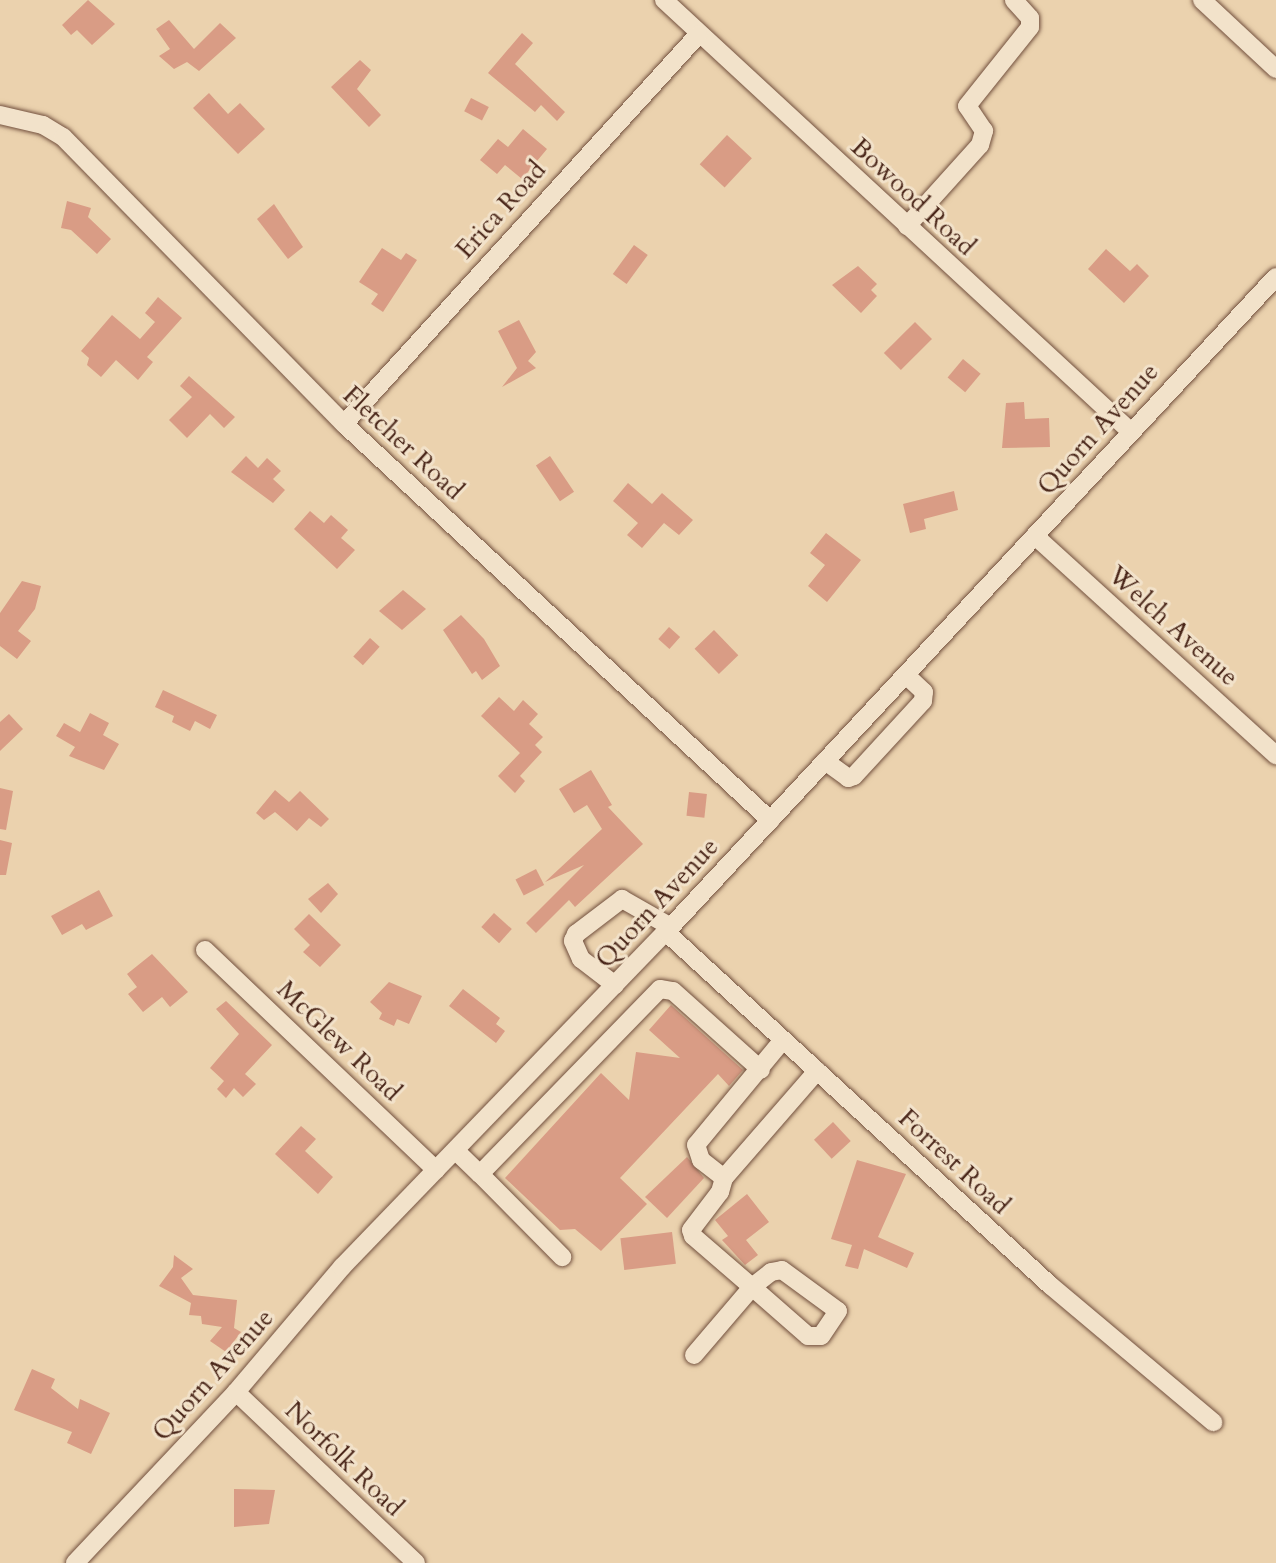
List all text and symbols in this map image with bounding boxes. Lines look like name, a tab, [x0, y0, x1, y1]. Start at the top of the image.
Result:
street label: Bowood Road	[844, 131, 982, 263]
street label: Erica Road	[449, 155, 553, 265]
street label: Quorn Avenue	[1031, 357, 1165, 501]
street label: Fletcher Road	[336, 379, 470, 507]
street label: Welch Avenue	[1101, 559, 1245, 693]
street label: Quorn Avenue	[589, 832, 725, 974]
street label: McGlew Road	[271, 974, 407, 1108]
street label: Forrest Road	[892, 1103, 1016, 1221]
street label: Quorn Avenue	[146, 1303, 280, 1447]
street label: Norfolk Road	[278, 1395, 410, 1523]

